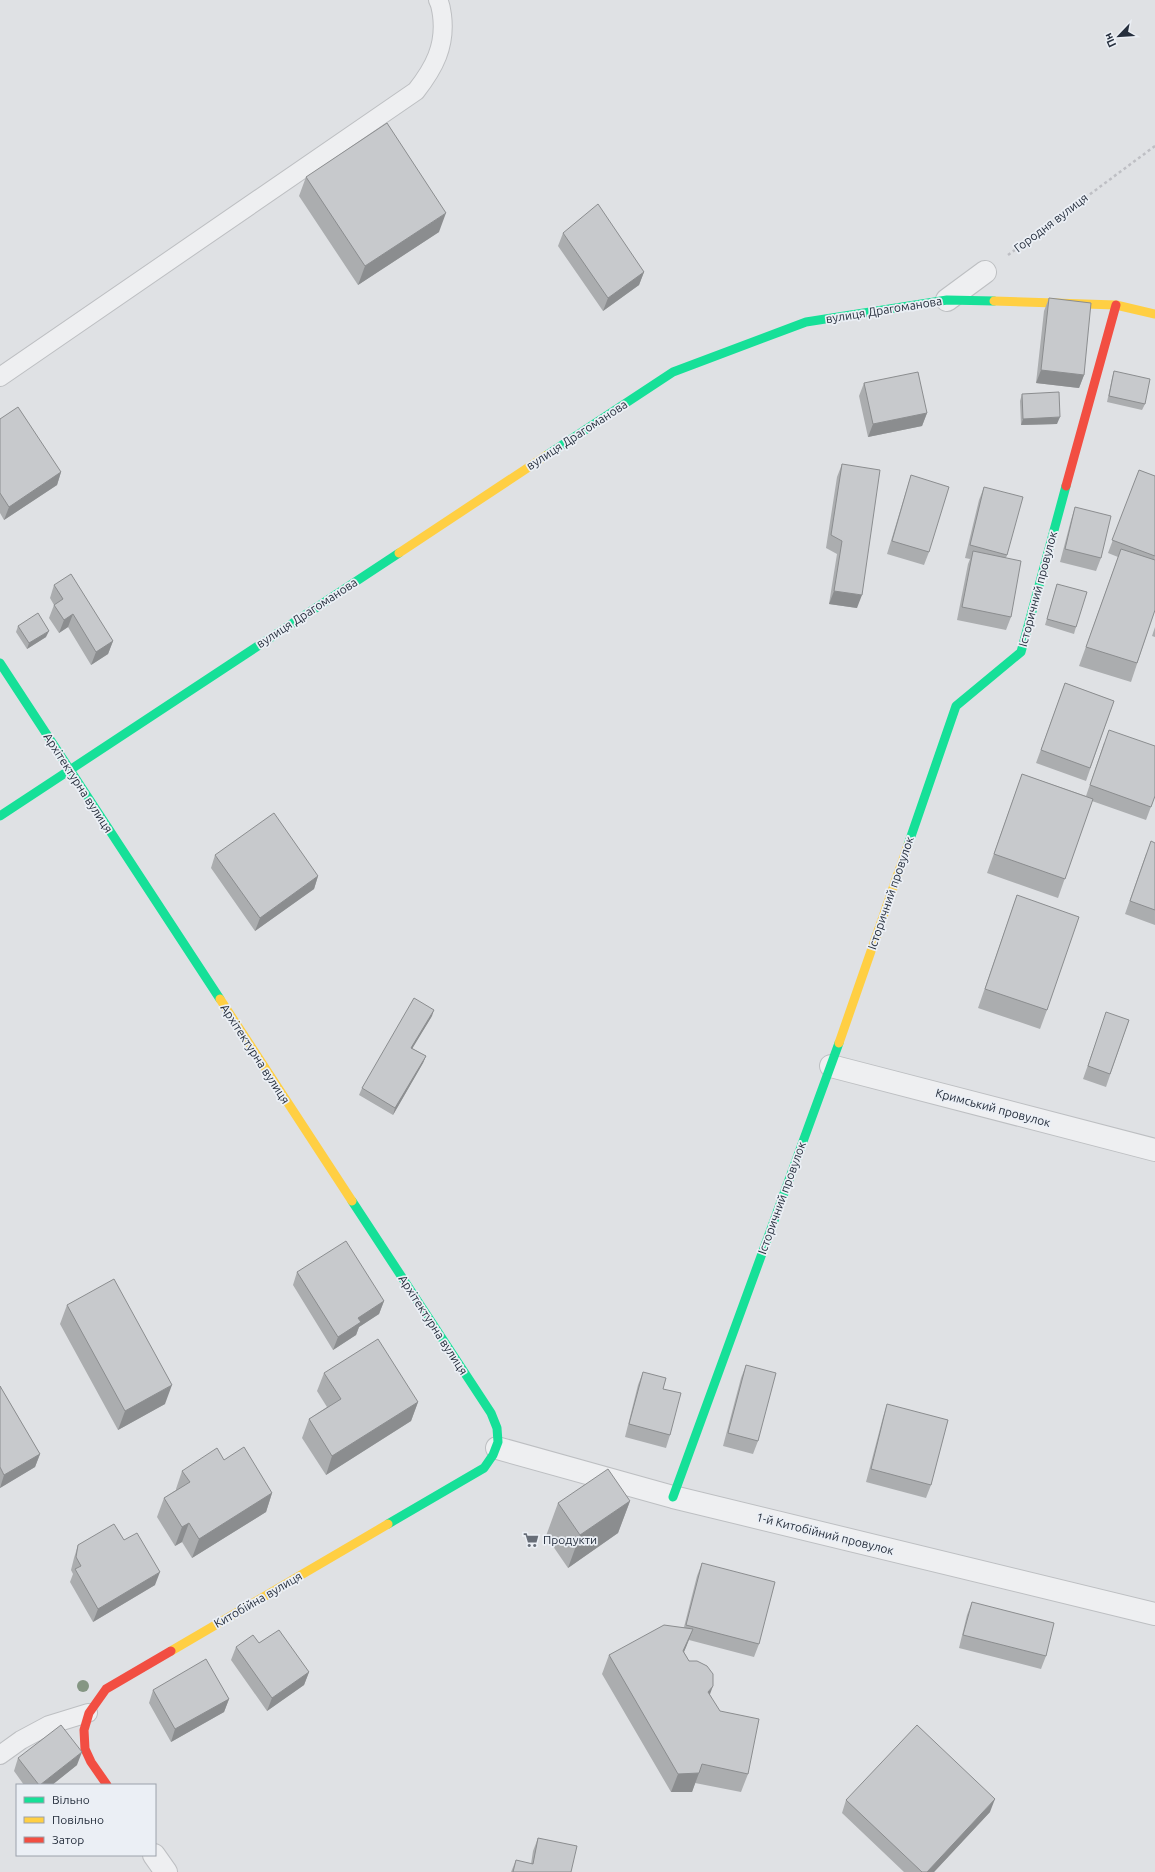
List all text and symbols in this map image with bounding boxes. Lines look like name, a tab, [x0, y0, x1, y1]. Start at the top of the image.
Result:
north arrow	[1099, 16, 1139, 56]
text: Пн	[1101, 31, 1118, 49]
street label: Городня вулиця	[1011, 191, 1090, 255]
street label: вулиця Драгоманова	[825, 294, 943, 325]
street label: вулиця Драгоманова	[524, 397, 630, 472]
street label: Історичний провулок	[1016, 530, 1059, 648]
street label: вулиця Драгоманова	[254, 575, 360, 650]
street label: Архітектурна вулиця	[41, 731, 115, 835]
street label: Історичний провулок	[865, 835, 916, 951]
street label: Архітектурна вулиця	[218, 1002, 292, 1106]
street label: Кримський провулок	[934, 1086, 1052, 1129]
street label: Історичний провулок	[755, 1140, 808, 1256]
street label: Архітектурна вулиця	[396, 1273, 470, 1377]
street label: 1-й Китобійний провулок	[755, 1510, 895, 1557]
supermarket icon: Продукти	[522, 1531, 540, 1549]
place label: Продукти	[543, 1533, 597, 1546]
street label: Китобійна вулиця	[211, 1569, 304, 1630]
legend	[16, 1784, 156, 1856]
text: Вільно	[52, 1793, 90, 1806]
text: Повільно	[52, 1813, 104, 1826]
text: Затор	[52, 1833, 84, 1846]

